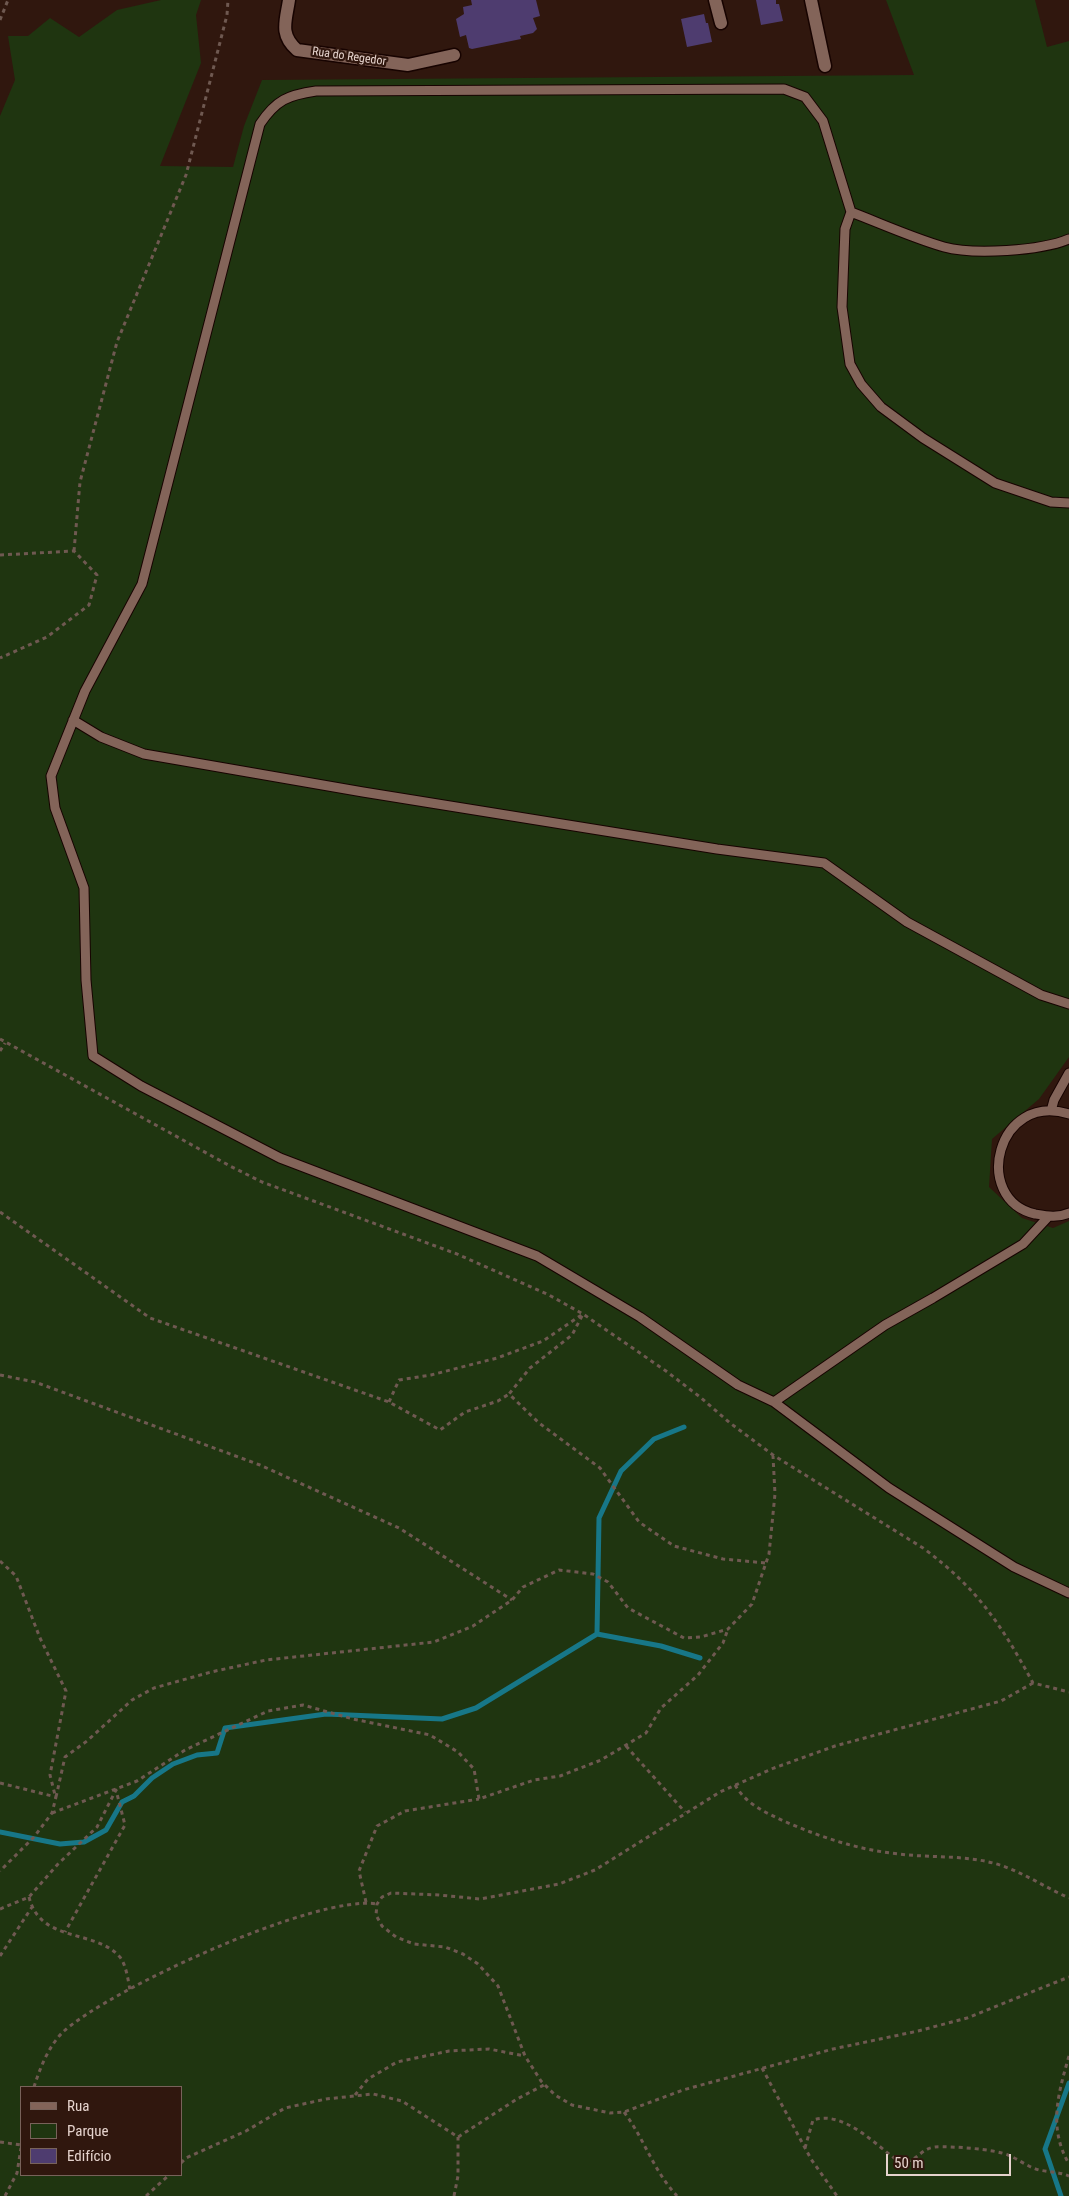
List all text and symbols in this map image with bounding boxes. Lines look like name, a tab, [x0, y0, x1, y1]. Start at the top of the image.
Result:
street label: Rua do Regedor	[311, 45, 387, 69]
legend	[20, 2086, 182, 2176]
text: Rua	[67, 2097, 89, 2115]
text: Parque	[67, 2122, 109, 2140]
scale bar	[889, 2144, 1014, 2176]
text: Edifício	[67, 2147, 111, 2165]
text: 50 m	[894, 2154, 924, 2172]

